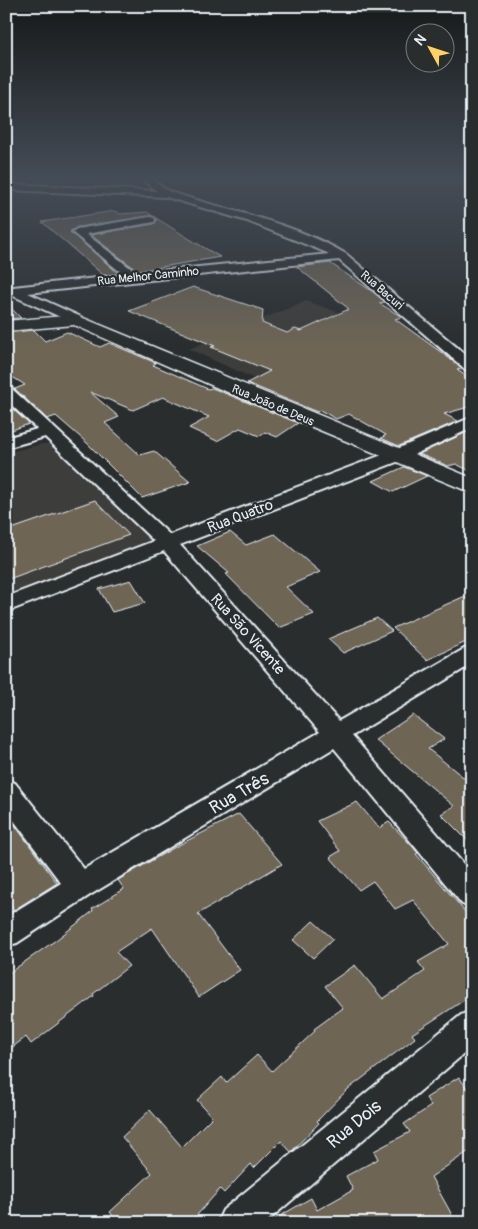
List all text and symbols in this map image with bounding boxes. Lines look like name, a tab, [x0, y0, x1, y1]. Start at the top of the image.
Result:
north arrow	[406, 22, 456, 72]
text: N	[411, 31, 430, 49]
street label: Rua Melhor Caminho	[97, 264, 200, 289]
street label: Rua Bacuri	[357, 268, 406, 313]
street label: Rua João de Deus	[229, 381, 317, 430]
street label: Rua Quatro	[205, 495, 276, 538]
street label: Rua São Vicente	[206, 590, 289, 679]
street label: Rua Três	[205, 767, 273, 820]
street label: Rua Dois	[322, 1095, 386, 1154]

